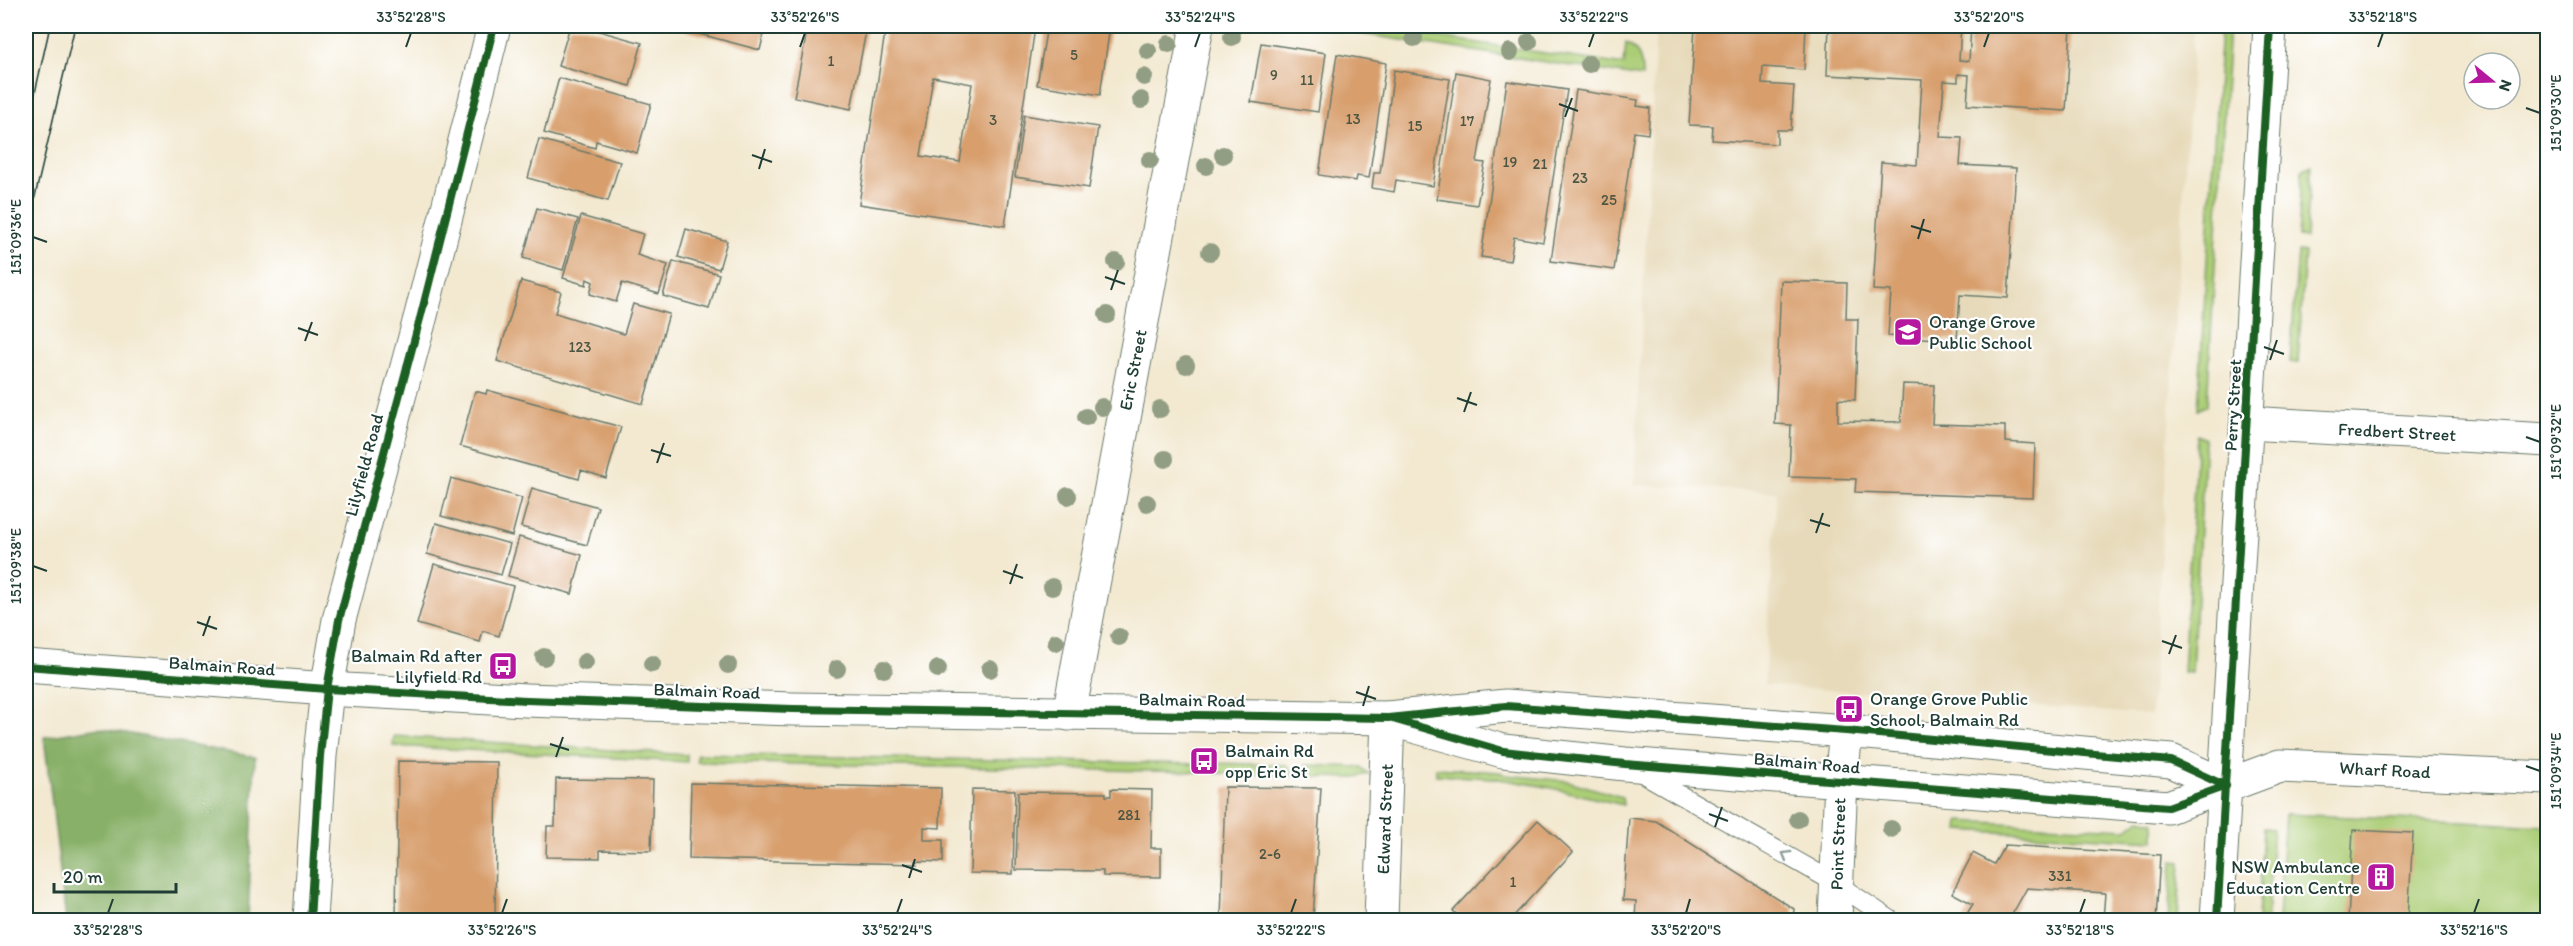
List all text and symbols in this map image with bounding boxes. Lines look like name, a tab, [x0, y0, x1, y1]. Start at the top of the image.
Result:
text: 33°52'28"S	[376, 8, 446, 26]
text: 33°52'26"S	[770, 8, 840, 26]
text: 33°52'24"S	[1165, 8, 1235, 26]
text: 33°52'22"S	[1559, 8, 1629, 26]
text: 33°52'20"S	[1954, 8, 2024, 26]
text: 33°52'18"S	[2349, 8, 2417, 26]
house number: 5	[1070, 46, 1078, 64]
north arrow	[2462, 51, 2522, 111]
house number: 1	[828, 52, 835, 70]
house number: 9	[1270, 66, 1278, 84]
house number: 11	[1300, 71, 1314, 89]
text: 151°09'30"E	[2547, 74, 2565, 152]
text: N	[2495, 78, 2516, 94]
house number: 13	[1345, 110, 1361, 128]
house number: 3	[989, 111, 997, 129]
house number: 17	[1460, 112, 1475, 130]
house number: 15	[1408, 117, 1423, 135]
house number: 19	[1503, 153, 1518, 171]
house number: 21	[1533, 155, 1547, 173]
house number: 23	[1572, 169, 1588, 187]
house number: 25	[1601, 191, 1617, 209]
text: 151°09'36"E	[7, 199, 25, 275]
place label: Orange Grove Public School	[1929, 311, 2036, 354]
school or university icon: Orange Grove Public School	[1892, 316, 1924, 348]
street label: Eric Street	[1114, 327, 1152, 412]
house number: 123	[568, 338, 592, 356]
street label: Perry Street	[2220, 358, 2246, 452]
text: 151°09'32"E	[2547, 404, 2565, 480]
street label: Lilyfield Road	[340, 411, 388, 519]
street label: Fredbert Street	[2337, 418, 2457, 446]
text: 151°09'38"E	[7, 528, 25, 604]
place label: Balmain Rd after Lilyfield Rd	[351, 645, 482, 688]
bus stop icon: Balmain Rd after Lilyfield Rd	[487, 650, 519, 682]
street label: Balmain Road	[168, 651, 276, 681]
street label: Balmain Road	[653, 678, 761, 704]
street label: Balmain Road	[1138, 688, 1246, 712]
place label: Orange Grove Public School, Balmain Rd	[1870, 688, 2028, 731]
bus stop icon: Orange Grove Public School, Balmain Rd	[1833, 693, 1865, 725]
text: 151°09'34"E	[2547, 732, 2565, 810]
place label: Balmain Rd opp Eric St	[1225, 740, 1314, 783]
bus stop icon: Balmain Rd opp Eric St	[1188, 745, 1220, 777]
street label: Balmain Road	[1753, 747, 1861, 779]
street label: Wharf Road	[2339, 757, 2431, 783]
street label: Edward Street	[1372, 763, 1398, 875]
street label: Point Street	[1825, 797, 1851, 891]
house number: 281	[1117, 806, 1141, 824]
house number: 2-6	[1259, 845, 1281, 863]
one-way arrow	[1782, 851, 1792, 862]
scale bar	[54, 856, 176, 894]
place label: NSW Ambulance Education Centre	[2226, 856, 2360, 899]
building icon: NSW Ambulance Education Centre	[2365, 861, 2397, 893]
text: 20 m	[63, 866, 103, 888]
house number: 331	[2048, 867, 2072, 885]
house number: 1	[1510, 873, 1517, 891]
text: 33°52'28"S	[73, 921, 143, 939]
text: 33°52'26"S	[467, 921, 537, 939]
text: 33°52'24"S	[862, 921, 932, 939]
text: 33°52'22"S	[1256, 921, 1326, 939]
text: 33°52'20"S	[1651, 921, 1721, 939]
text: 33°52'18"S	[2046, 921, 2114, 939]
text: 33°52'16"S	[2440, 921, 2508, 939]

